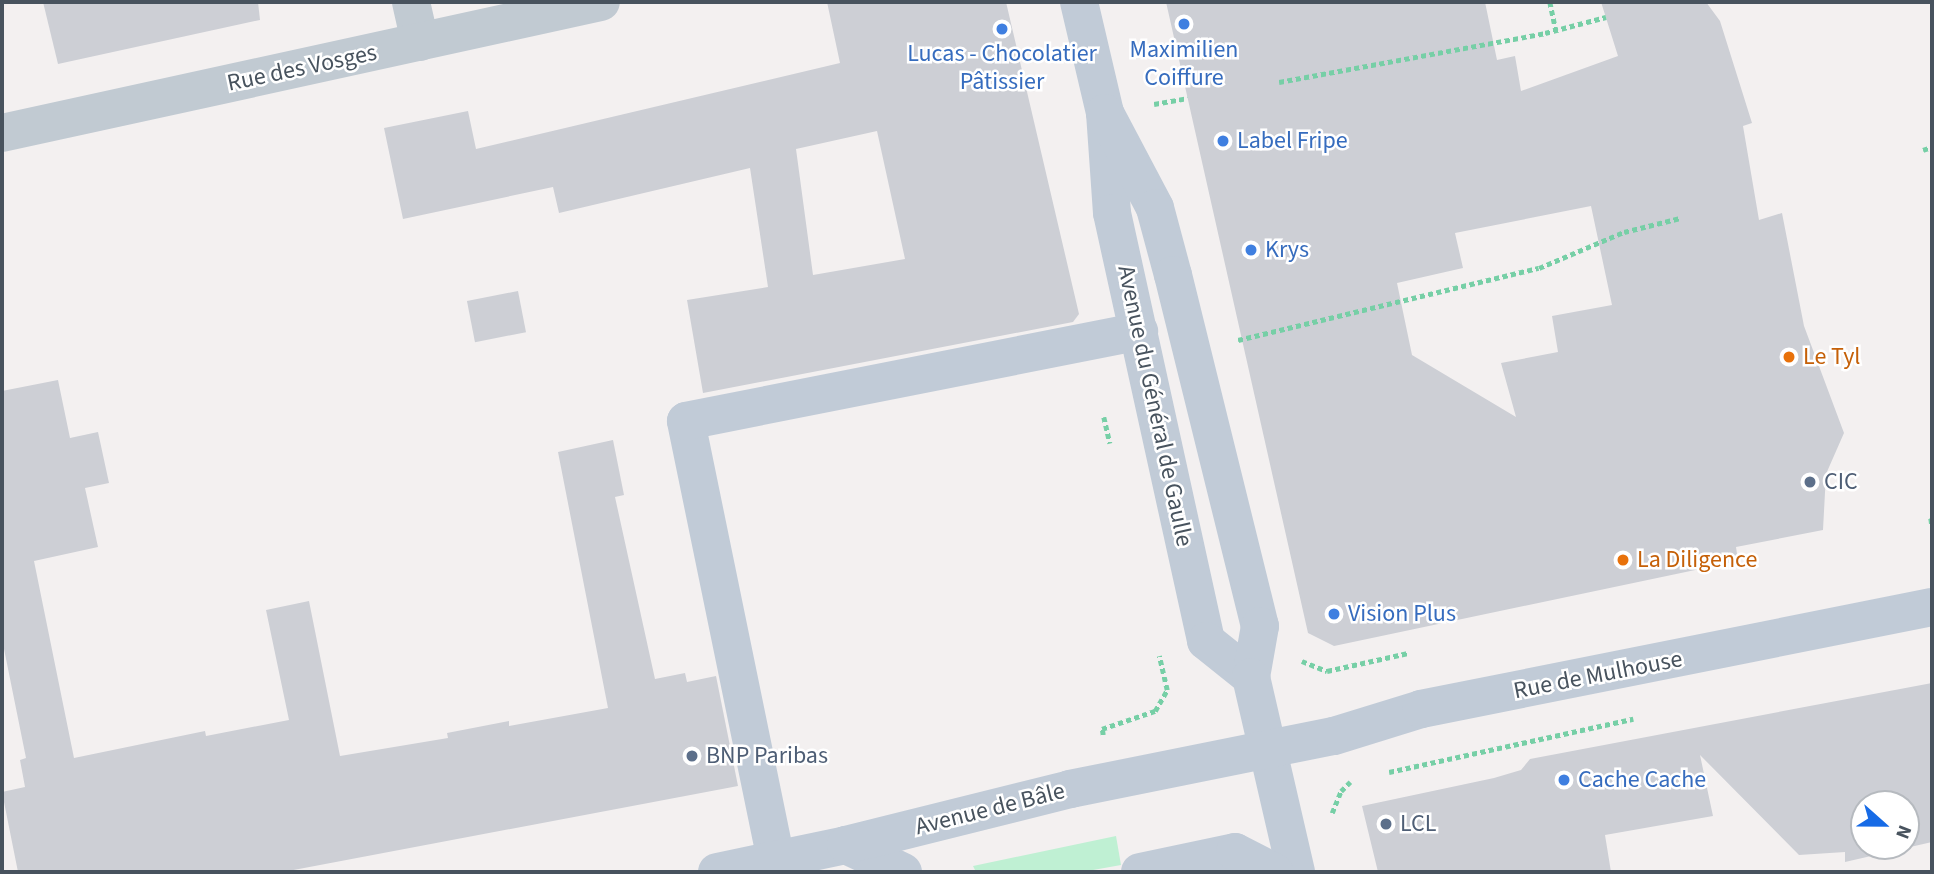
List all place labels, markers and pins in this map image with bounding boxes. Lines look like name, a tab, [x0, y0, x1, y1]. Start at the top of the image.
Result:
marker: Maximilien Coiffure	[1176, 16, 1192, 32]
marker: Lucas - Chocolatier Pâtissier	[994, 21, 1010, 37]
place label: Maximilien Coiffure	[1129, 36, 1239, 92]
place label: Lucas - Chocolatier Pâtissier	[907, 40, 1097, 96]
place label: Label Fripe	[1237, 127, 1348, 155]
marker: Label Fripe	[1215, 133, 1231, 149]
place label: Krys	[1265, 236, 1309, 264]
marker: Krys	[1243, 242, 1259, 258]
place label: Le Tyl	[1803, 343, 1860, 371]
marker: Le Tyl	[1781, 349, 1797, 365]
place label: CIC	[1824, 468, 1858, 496]
marker: CIC	[1802, 474, 1818, 490]
place label: La Diligence	[1637, 546, 1757, 574]
marker: La Diligence	[1615, 552, 1631, 568]
place label: Vision Plus	[1348, 600, 1456, 628]
marker: Vision Plus	[1326, 606, 1342, 622]
place label: BNP Paribas	[706, 742, 828, 770]
marker: BNP Paribas	[684, 748, 700, 764]
place label: Cache Cache	[1578, 766, 1706, 794]
marker: Cache Cache	[1556, 772, 1572, 788]
place label: LCL	[1400, 810, 1436, 838]
marker: LCL	[1378, 816, 1394, 832]

